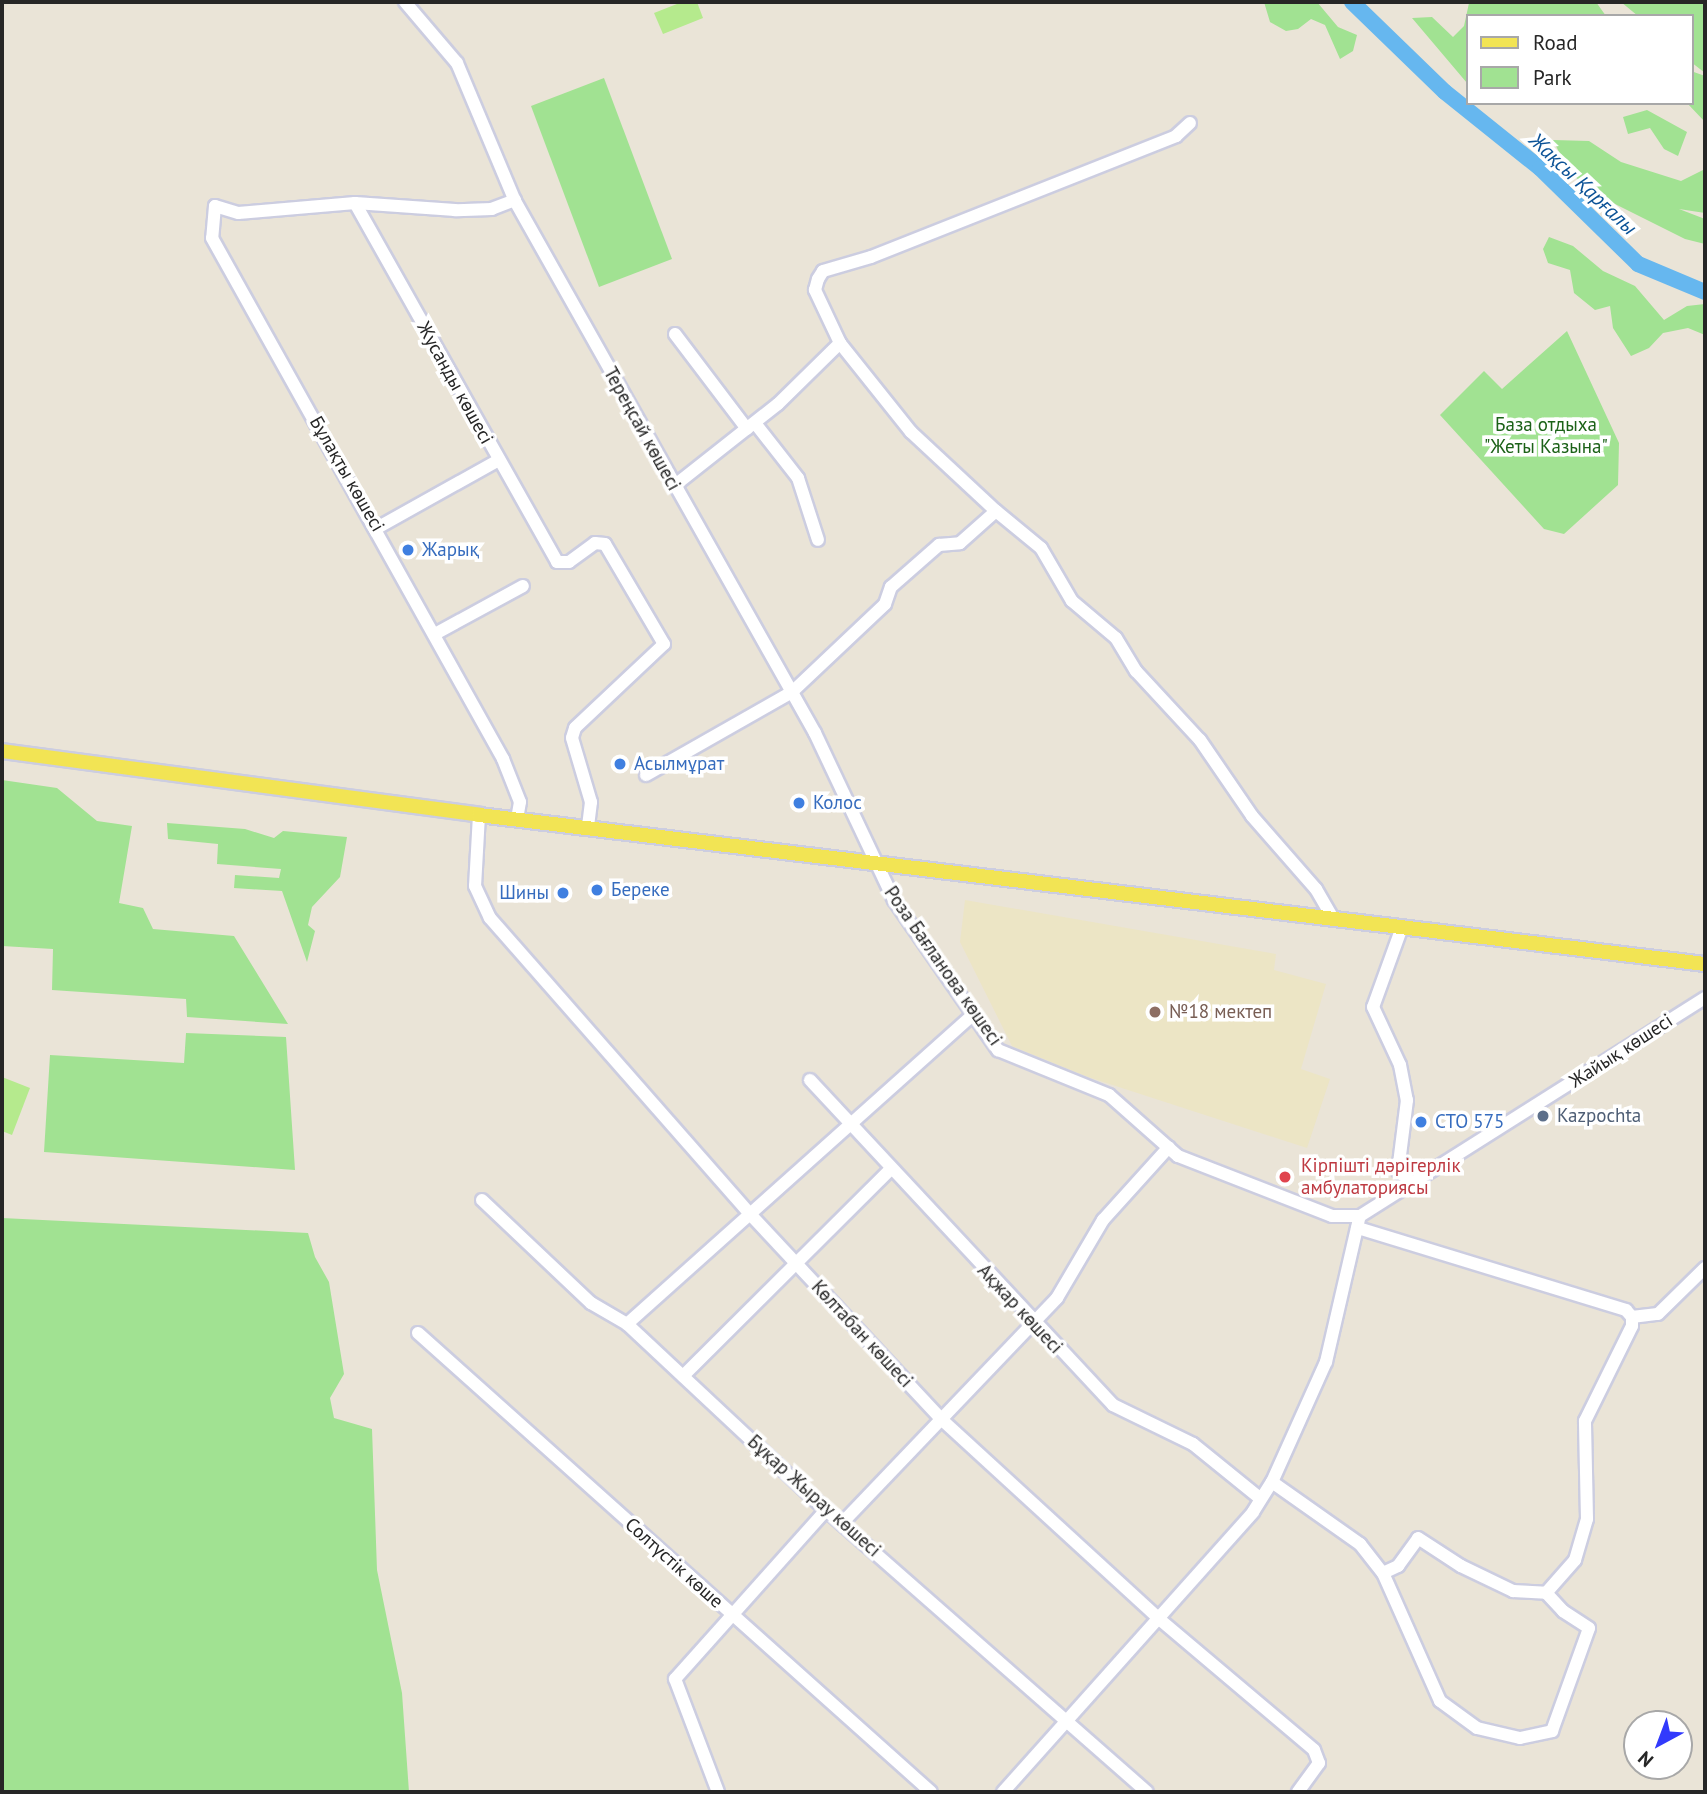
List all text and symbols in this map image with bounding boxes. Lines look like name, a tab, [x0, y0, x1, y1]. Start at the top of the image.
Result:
legend	[1466, 14, 1693, 105]
text: Road	[1533, 29, 1577, 56]
text: Park	[1533, 64, 1572, 91]
water label: Жақсы Қарғалы	[1524, 128, 1642, 240]
street label: Жусанды көшесі	[412, 318, 498, 448]
street label: Тереңсай көшесі	[599, 363, 685, 495]
street label: Бұлақты көшесі	[305, 412, 389, 536]
park label: База отдыха "Жеты Казына"	[1484, 414, 1608, 458]
place label: Жарық	[422, 539, 479, 561]
marker: Жарық	[400, 542, 416, 558]
place label: Асылмұрат	[634, 753, 724, 775]
marker: Асылмұрат	[612, 756, 628, 772]
place label: Колос	[813, 792, 862, 814]
marker: Колос	[791, 795, 807, 811]
place label: Береке	[611, 879, 670, 901]
place label: Шины	[499, 882, 549, 904]
marker: Береке	[589, 882, 605, 898]
street label: Роза Бағланова көшесі	[879, 882, 1007, 1050]
marker: Шины	[555, 885, 571, 901]
place label: №18 мектеп	[1169, 1001, 1272, 1023]
marker: №18 мектеп	[1147, 1004, 1163, 1020]
street label: Жайық көшесі	[1565, 1009, 1677, 1093]
place label: Kazpochta	[1557, 1105, 1641, 1127]
marker: Kazpochta	[1535, 1108, 1551, 1124]
place label: СТО 575	[1435, 1111, 1504, 1133]
marker: СТО 575	[1413, 1114, 1429, 1130]
place label: Кірпішті дәрігерлік амбулаториясы	[1301, 1155, 1460, 1199]
marker: Кірпішті дәрігерлік амбулаториясы	[1275, 1167, 1295, 1187]
street label: Ақжар көшесі	[973, 1259, 1067, 1359]
street label: Көлтабан көшесі	[807, 1276, 917, 1392]
street label: Бұқар Жырау көшесі	[743, 1430, 885, 1562]
street label: Солтүстік көше	[620, 1513, 728, 1613]
north arrow	[1623, 1710, 1693, 1780]
text: N	[1633, 1746, 1658, 1772]

